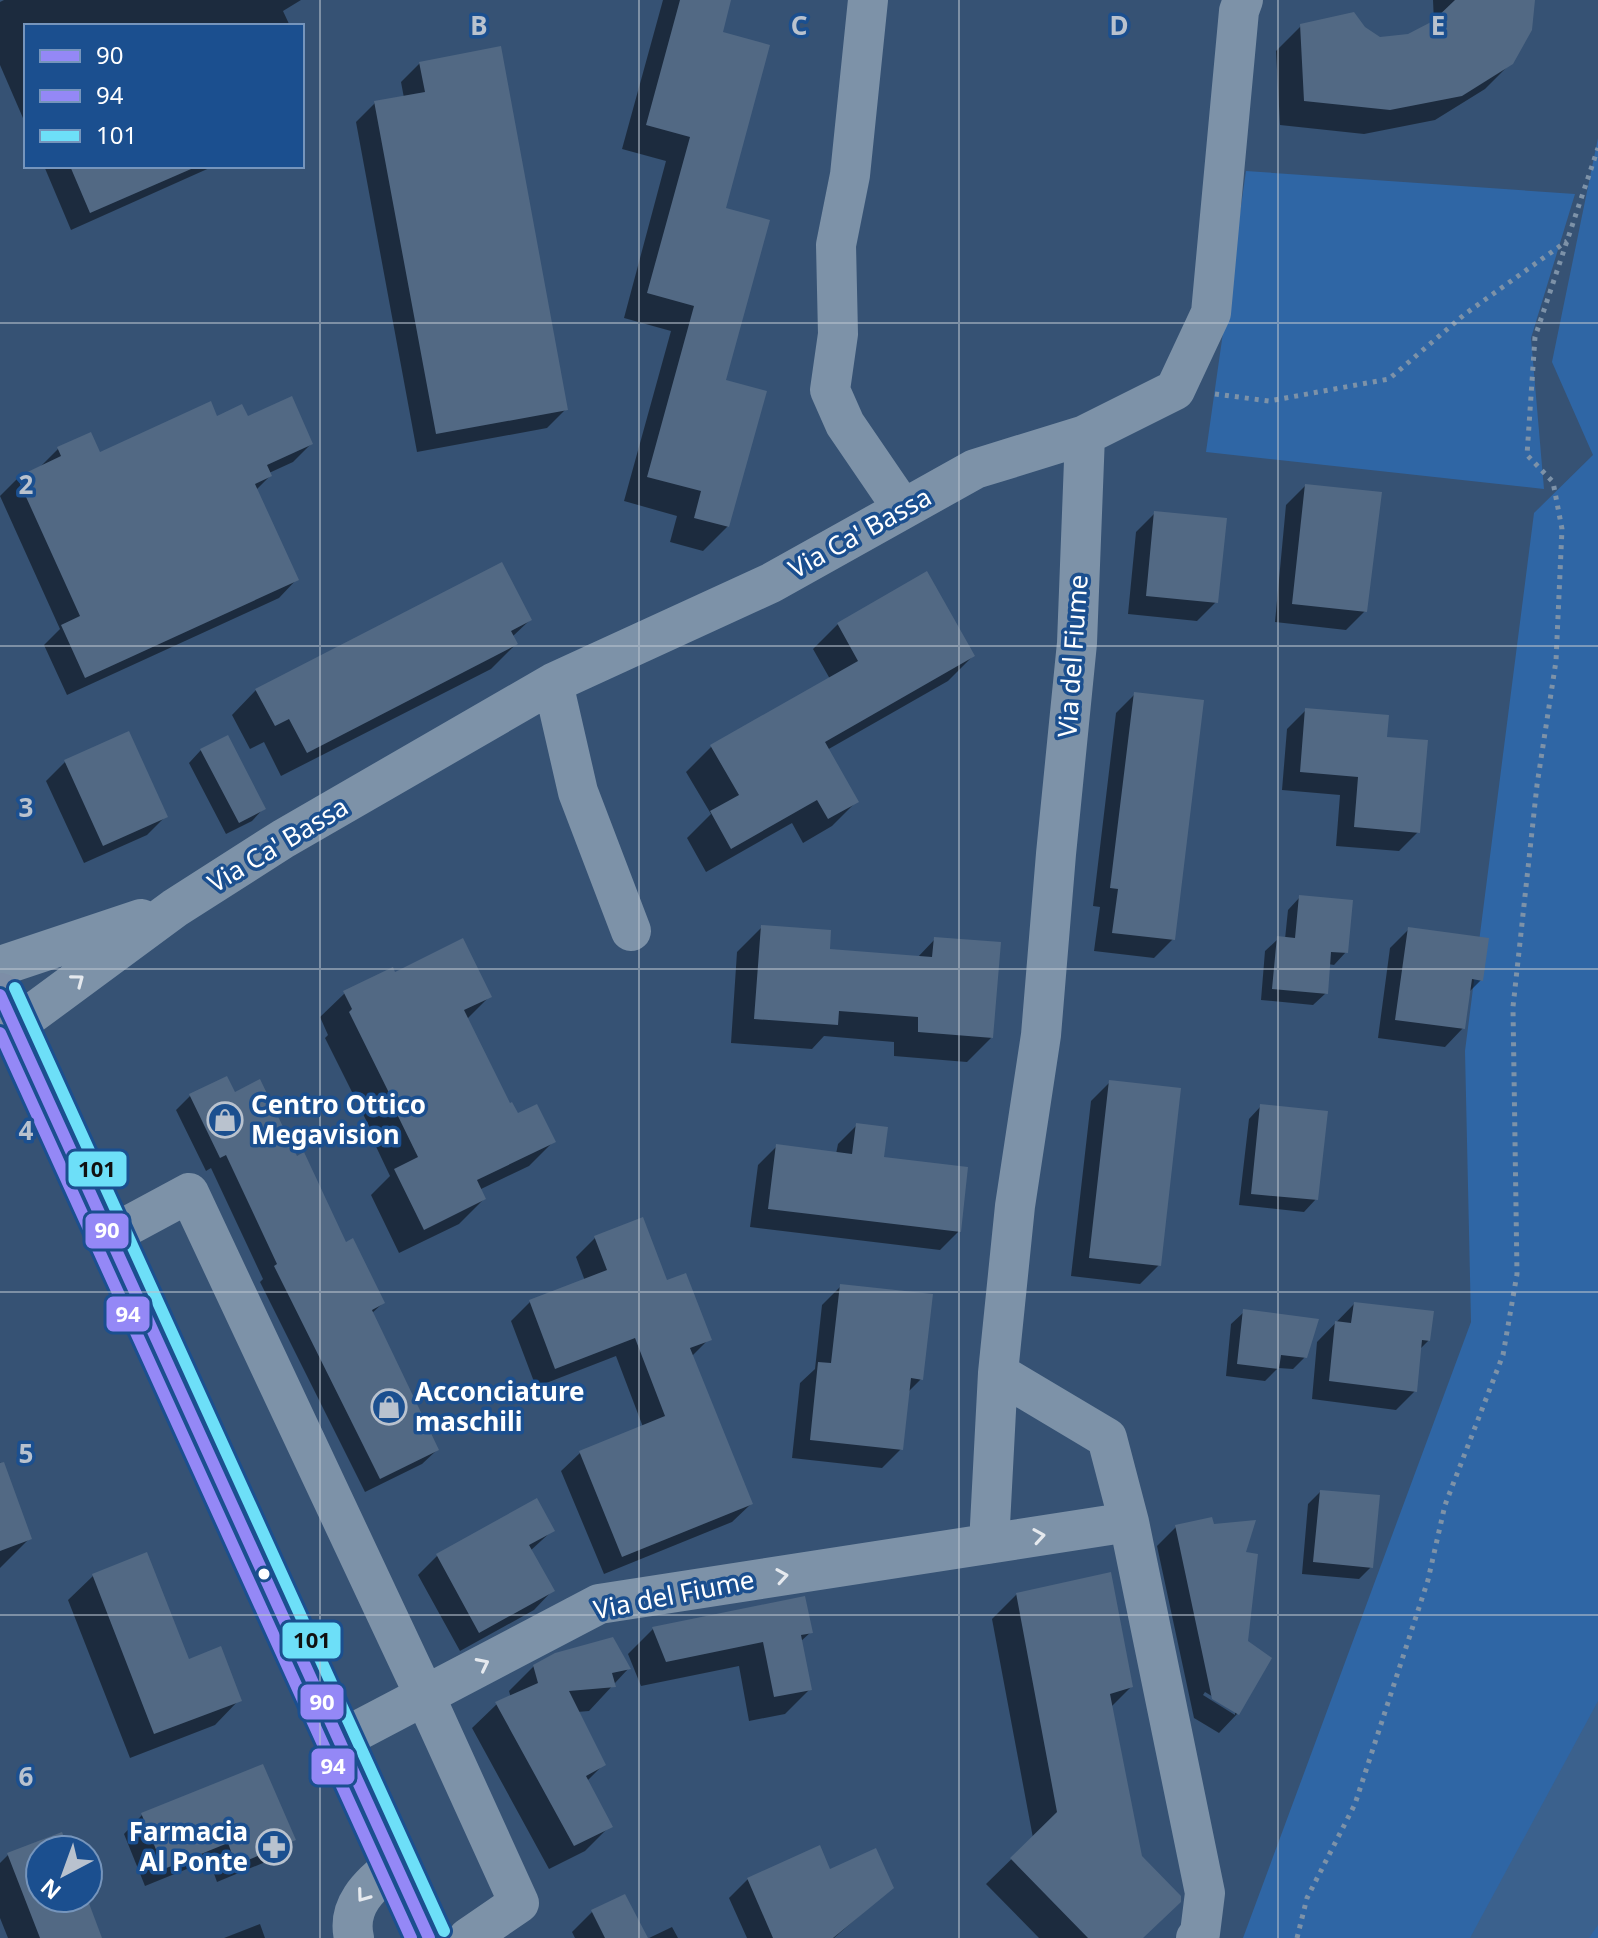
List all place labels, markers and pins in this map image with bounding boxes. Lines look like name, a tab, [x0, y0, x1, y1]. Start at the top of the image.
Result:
place label: Centro Ottico Megavision	[251, 1086, 426, 1152]
shop icon: Centro Ottico Megavision	[206, 1101, 244, 1139]
place label: Acconciature maschili	[415, 1373, 585, 1439]
shop icon: Acconciature maschili	[370, 1388, 408, 1426]
unlabelled marker	[256, 1566, 272, 1582]
place label: Farmacia Al Ponte	[129, 1813, 248, 1879]
pharmacy icon: Farmacia Al Ponte	[255, 1828, 293, 1866]

